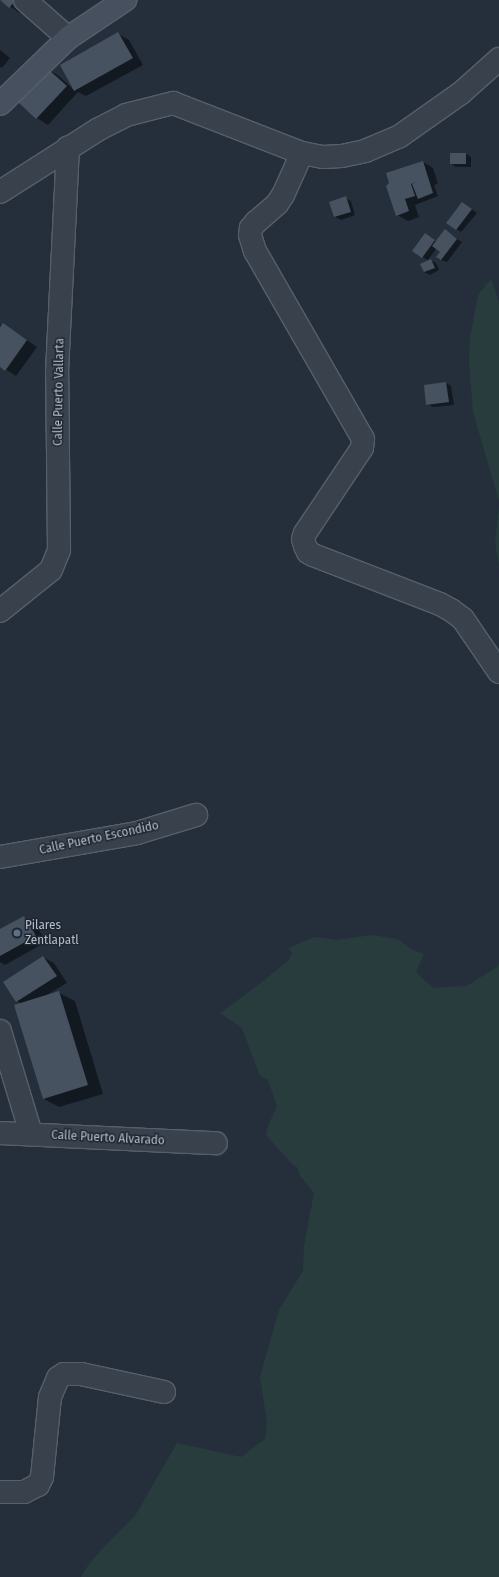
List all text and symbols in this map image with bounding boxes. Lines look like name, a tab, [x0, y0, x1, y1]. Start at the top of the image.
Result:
street label: Calle Puerto Vallarta	[50, 338, 68, 446]
street label: Calle Puerto Escondido	[38, 818, 160, 858]
place label: Pilares Zentlapatl	[25, 918, 79, 949]
marker: Pilares Zentlapatl	[12, 928, 22, 938]
street label: Calle Puerto Alvarado	[51, 1127, 165, 1149]

